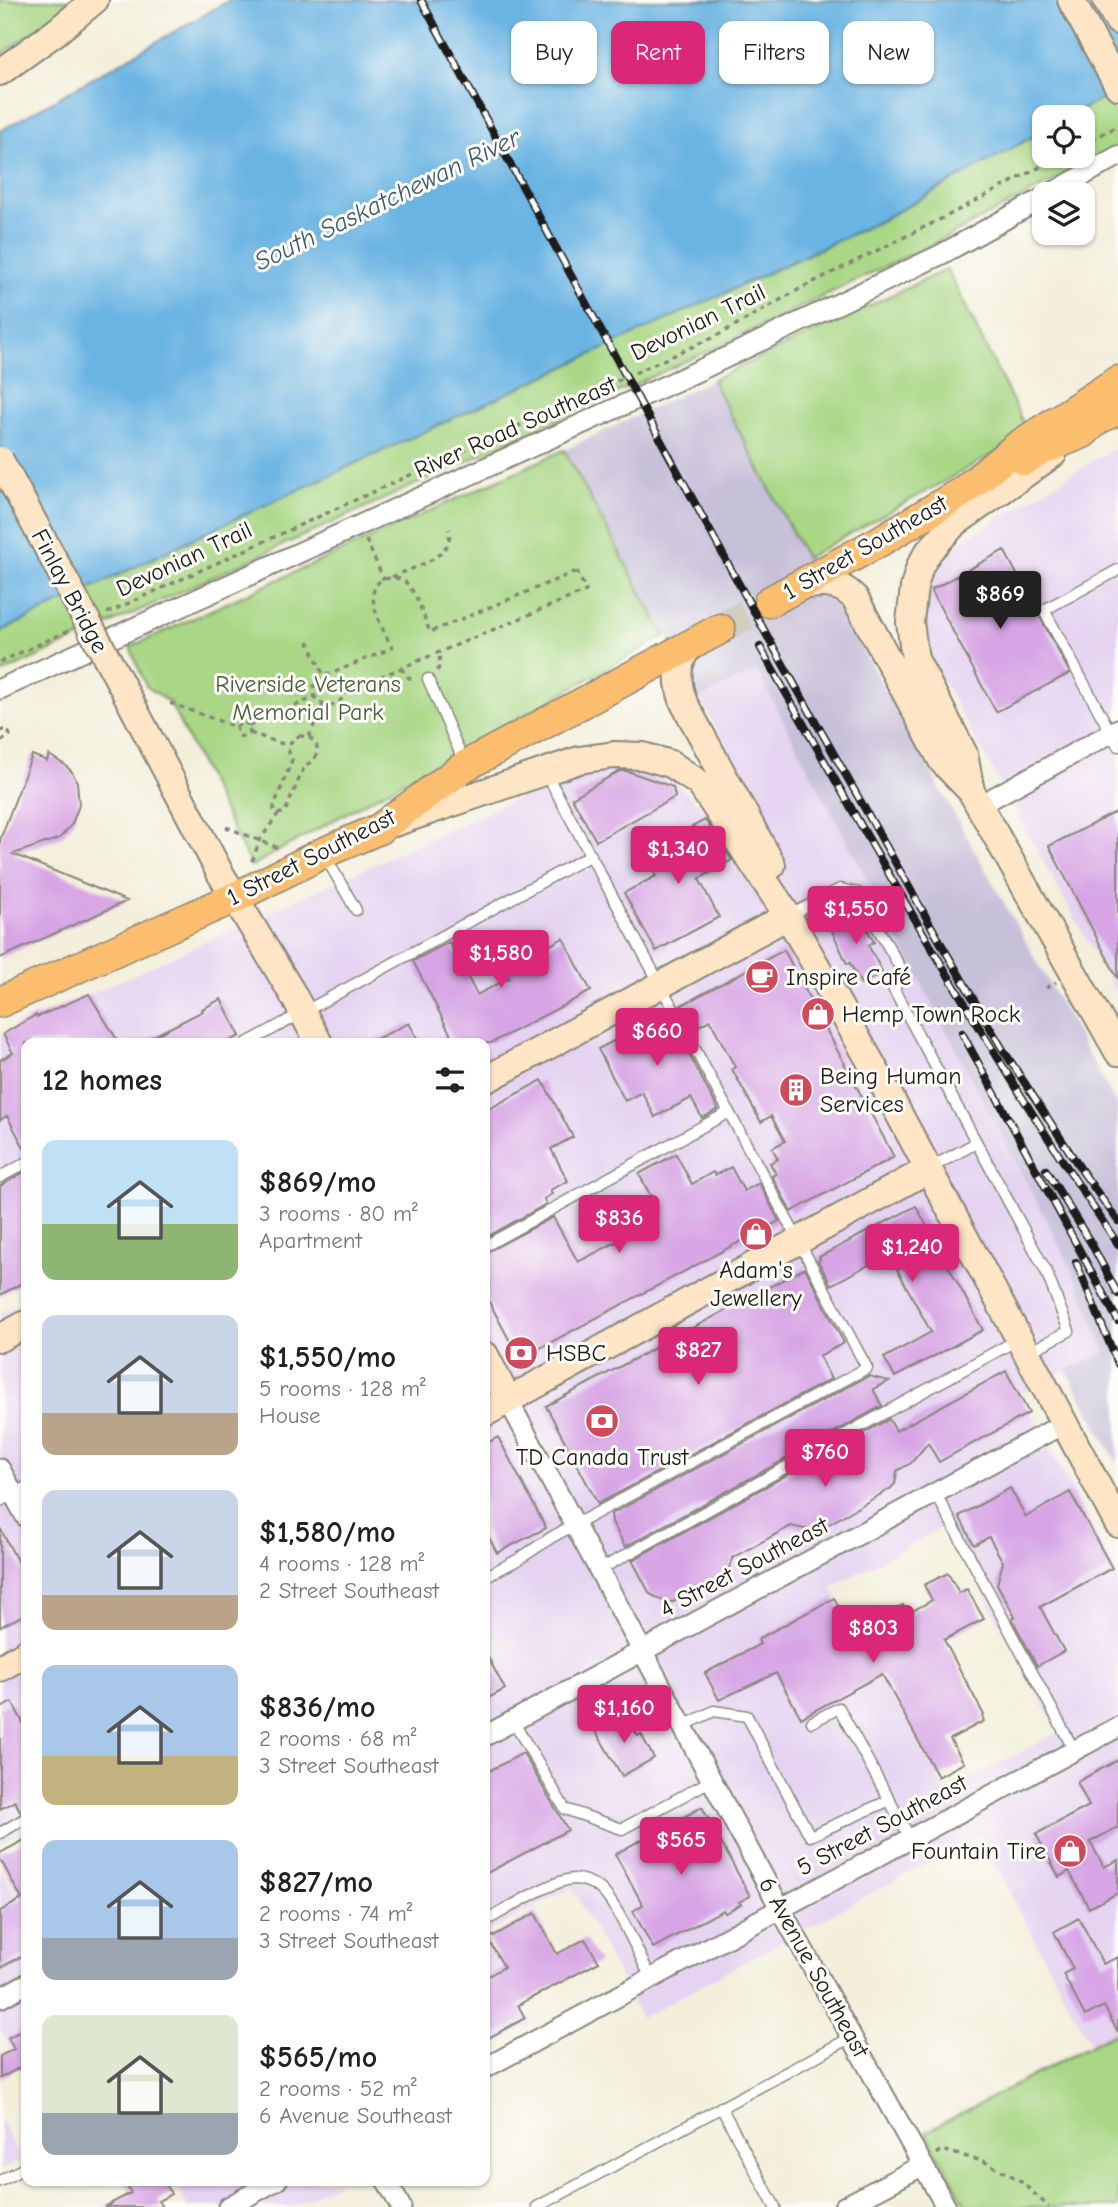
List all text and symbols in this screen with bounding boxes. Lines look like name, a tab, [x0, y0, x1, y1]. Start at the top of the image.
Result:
chip: Buy	[511, 21, 597, 84]
chip: Rent	[611, 21, 705, 84]
chip: Filters	[719, 21, 829, 84]
chip: New	[843, 21, 934, 84]
map controls	[1032, 105, 1095, 245]
button: locate	[1032, 105, 1095, 168]
water label: South Saskatchewan River	[250, 122, 527, 277]
button: layers	[1032, 182, 1095, 245]
street label: Devonian Trail	[626, 277, 770, 367]
street label: River Road Southeast	[410, 369, 621, 484]
street label: 1 Street Southeast	[778, 488, 953, 605]
street label: Devonian Trail	[112, 515, 256, 603]
street label: Finlay Bridge	[26, 524, 114, 658]
pin: $869	[959, 572, 1041, 631]
text: $869	[975, 580, 1025, 607]
park label: Riverside Veterans Memorial Park	[215, 670, 401, 726]
street label: 1 Street Southeast	[222, 802, 401, 911]
pin: $1,340	[621, 826, 735, 886]
text: $1,340	[647, 835, 709, 862]
pin: $1,550	[799, 886, 913, 946]
text: $1,550	[824, 895, 888, 922]
pin: $1,580	[444, 930, 558, 990]
text: $1,580	[469, 939, 533, 966]
cafe icon: Inspire Café	[743, 958, 781, 996]
place label: Inspire Café	[786, 963, 911, 991]
shop icon: Hemp Town Rock	[799, 995, 837, 1033]
place label: Hemp Town Rock	[842, 1000, 1021, 1028]
pin: $660	[616, 1009, 698, 1068]
text: $660	[631, 1017, 683, 1044]
icon: filters	[431, 1061, 469, 1099]
place label: Being Human Services	[820, 1062, 961, 1118]
text: 12 homes	[42, 1063, 162, 1098]
building icon: Being Human Services	[777, 1071, 815, 1109]
text: $869/mo	[259, 1165, 376, 1200]
icon: home	[98, 1168, 182, 1252]
pin: $836	[578, 1196, 660, 1255]
text: 3 rooms · 80 m²	[259, 1200, 418, 1227]
text: $836	[595, 1204, 644, 1231]
shop icon: Adam's Jewellery	[737, 1215, 775, 1253]
pin: $1,240	[855, 1224, 969, 1284]
text: Apartment	[259, 1227, 362, 1254]
text: $1,240	[881, 1233, 943, 1260]
place label: Adam's Jewellery	[710, 1256, 802, 1312]
pin: $827	[657, 1328, 739, 1387]
bank icon: HSBC	[502, 1334, 540, 1372]
text: $827	[674, 1336, 722, 1363]
place label: HSBC	[546, 1339, 606, 1367]
text: $1,550/mo	[259, 1340, 396, 1375]
icon: home	[98, 1343, 182, 1427]
text: 5 rooms · 128 m²	[259, 1375, 426, 1402]
text: House	[259, 1402, 321, 1429]
bank icon: TD Canada Trust	[583, 1402, 621, 1440]
pin: $760	[784, 1430, 866, 1489]
text: $760	[801, 1438, 849, 1465]
place label: TD Canada Trust	[516, 1443, 689, 1471]
street label: 4 Street Southeast	[655, 1510, 834, 1623]
text: $1,580/mo	[259, 1515, 396, 1550]
icon: home	[98, 1518, 182, 1602]
text: 4 rooms · 128 m²	[259, 1550, 424, 1577]
text: 2 Street Southeast	[259, 1577, 439, 1604]
pin: $803	[832, 1606, 914, 1665]
text: $803	[848, 1614, 898, 1641]
pin: $1,160	[567, 1686, 681, 1745]
text: $836/mo	[259, 1690, 375, 1725]
icon: home	[98, 1693, 182, 1777]
text: $1,160	[593, 1694, 655, 1721]
text: 2 rooms · 68 m²	[259, 1725, 417, 1752]
text: 3 Street Southeast	[259, 1752, 439, 1779]
street label: 5 Street Southeast	[792, 1768, 973, 1882]
pin: $565	[640, 1818, 722, 1877]
text: $565	[656, 1826, 706, 1853]
shop icon: Fountain Tire	[1051, 1832, 1089, 1870]
place label: Fountain Tire	[911, 1837, 1046, 1865]
text: $827/mo	[259, 1865, 373, 1900]
icon: home	[98, 1868, 182, 1952]
street label: 6 Avenue Southeast	[753, 1872, 876, 2063]
text: 2 rooms · 74 m²	[259, 1900, 412, 1927]
text: 3 Street Southeast	[259, 1927, 439, 1954]
text: $565/mo	[259, 2040, 377, 2075]
icon: home	[98, 2043, 182, 2127]
text: 2 rooms · 52 m²	[259, 2075, 417, 2102]
text: 6 Avenue Southeast	[259, 2102, 452, 2129]

